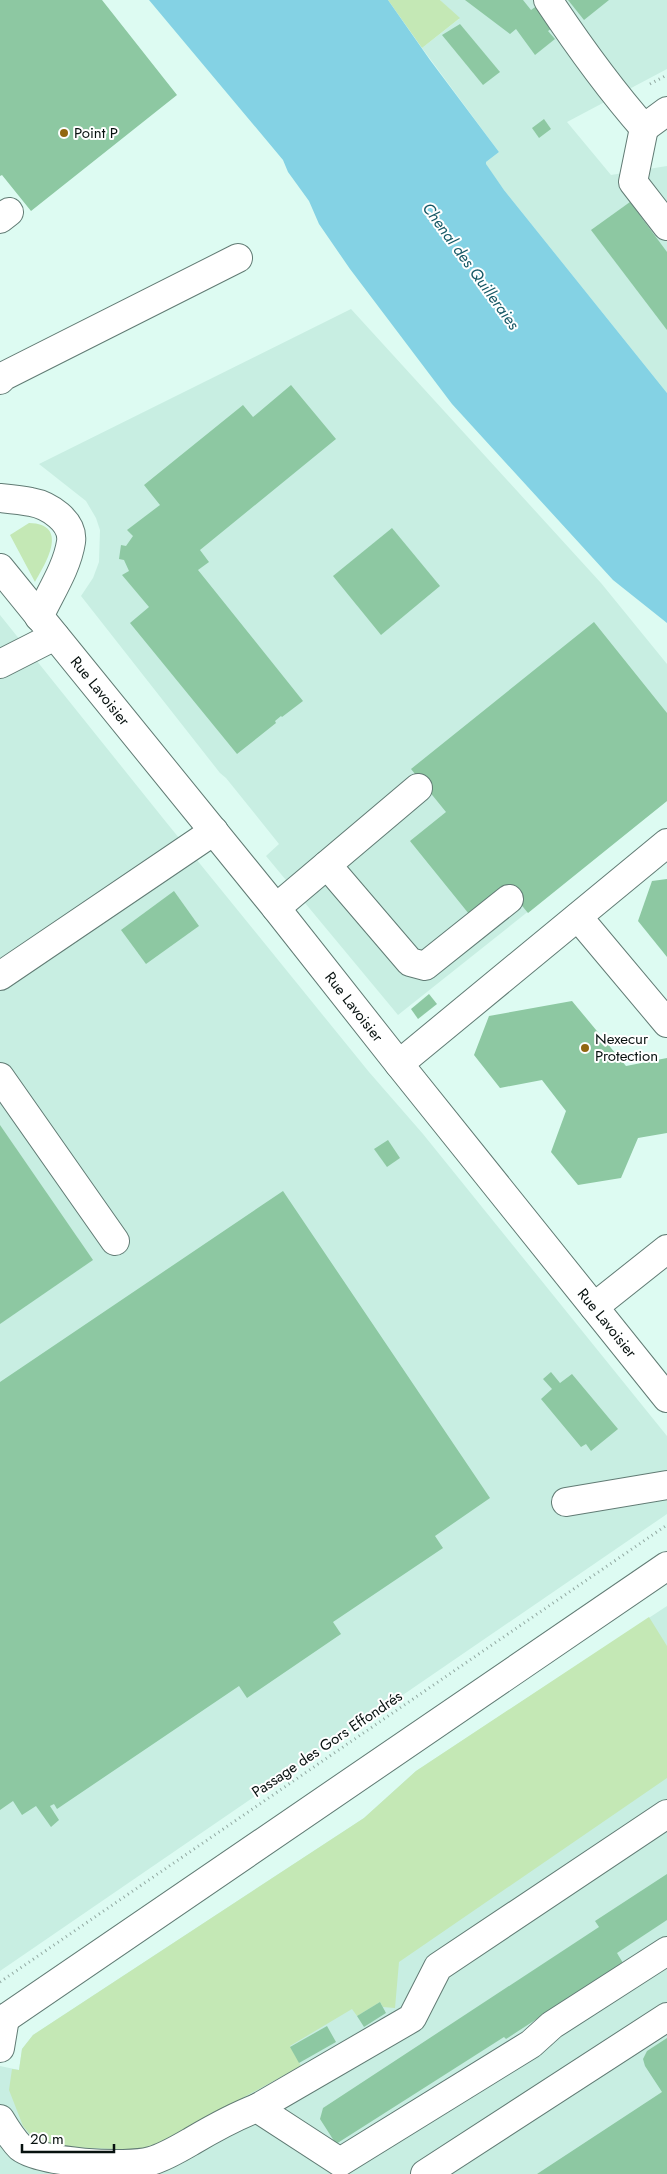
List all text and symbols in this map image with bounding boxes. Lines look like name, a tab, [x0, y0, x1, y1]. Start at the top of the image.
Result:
place label: Point P	[74, 122, 118, 144]
marker: Point P	[58, 127, 70, 139]
water label: Chenal des Quilleraies	[417, 198, 525, 335]
street label: Rue Lavoisier	[65, 652, 135, 731]
street label: Rue Lavoisier	[320, 967, 389, 1047]
place label: Nexecur Protection	[595, 1028, 658, 1067]
marker: Nexecur Protection	[579, 1042, 591, 1054]
street label: Rue Lavoisier	[572, 1284, 642, 1363]
street label: Passage des Gors Effondrés	[247, 1685, 407, 1803]
scale bar	[22, 2122, 115, 2154]
text: 20 m	[30, 2128, 64, 2150]

